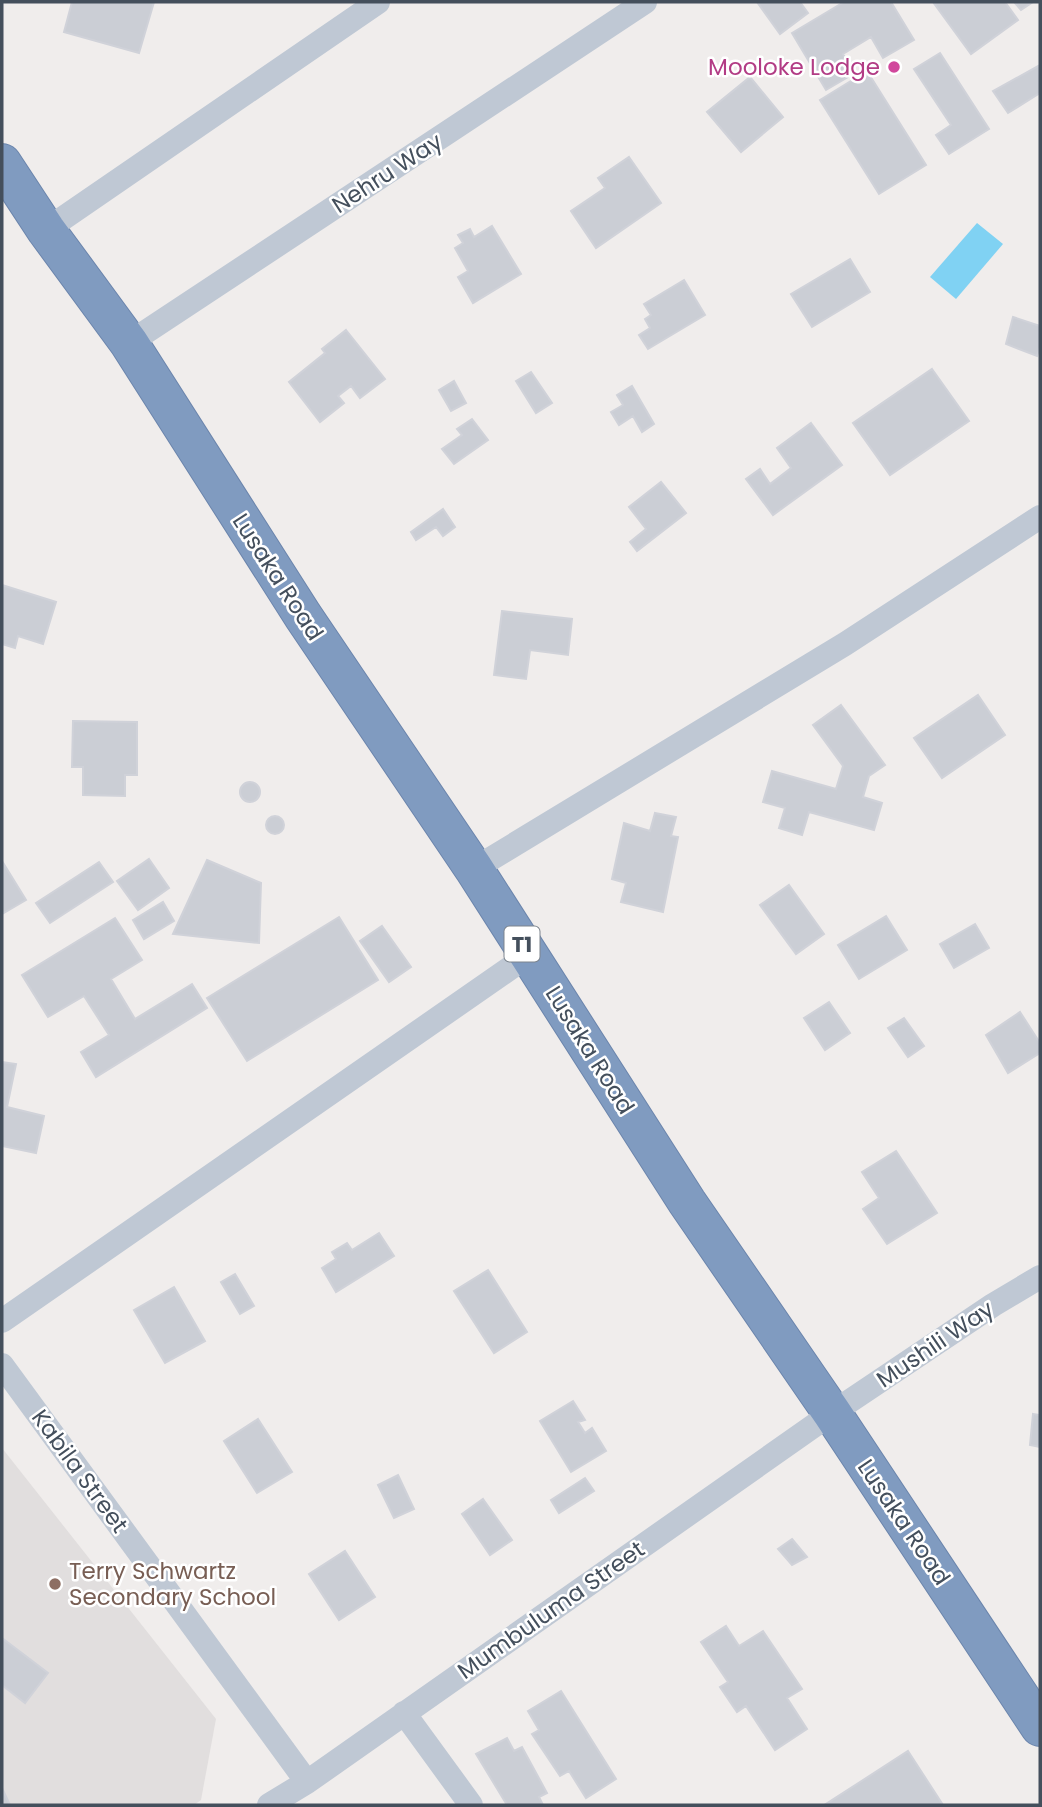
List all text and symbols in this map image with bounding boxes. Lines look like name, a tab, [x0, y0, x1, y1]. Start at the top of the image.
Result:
place label: Mooloke Lodge	[708, 51, 880, 83]
marker: Mooloke Lodge	[886, 59, 902, 75]
street label: Nehru Way	[326, 125, 448, 221]
street label: Lusaka Road	[225, 507, 331, 647]
road number: T1	[504, 926, 540, 962]
street label: Lusaka Road	[538, 980, 642, 1120]
street label: Mushili Way	[870, 1293, 1000, 1395]
street label: Kabila Street	[24, 1403, 136, 1539]
street label: Lusaka Road	[850, 1453, 958, 1591]
street label: Mumbuluma Street	[451, 1533, 651, 1687]
place label: Terry Schwartz Secondary School	[69, 1555, 276, 1613]
marker: Terry Schwartz Secondary School	[47, 1576, 63, 1592]

